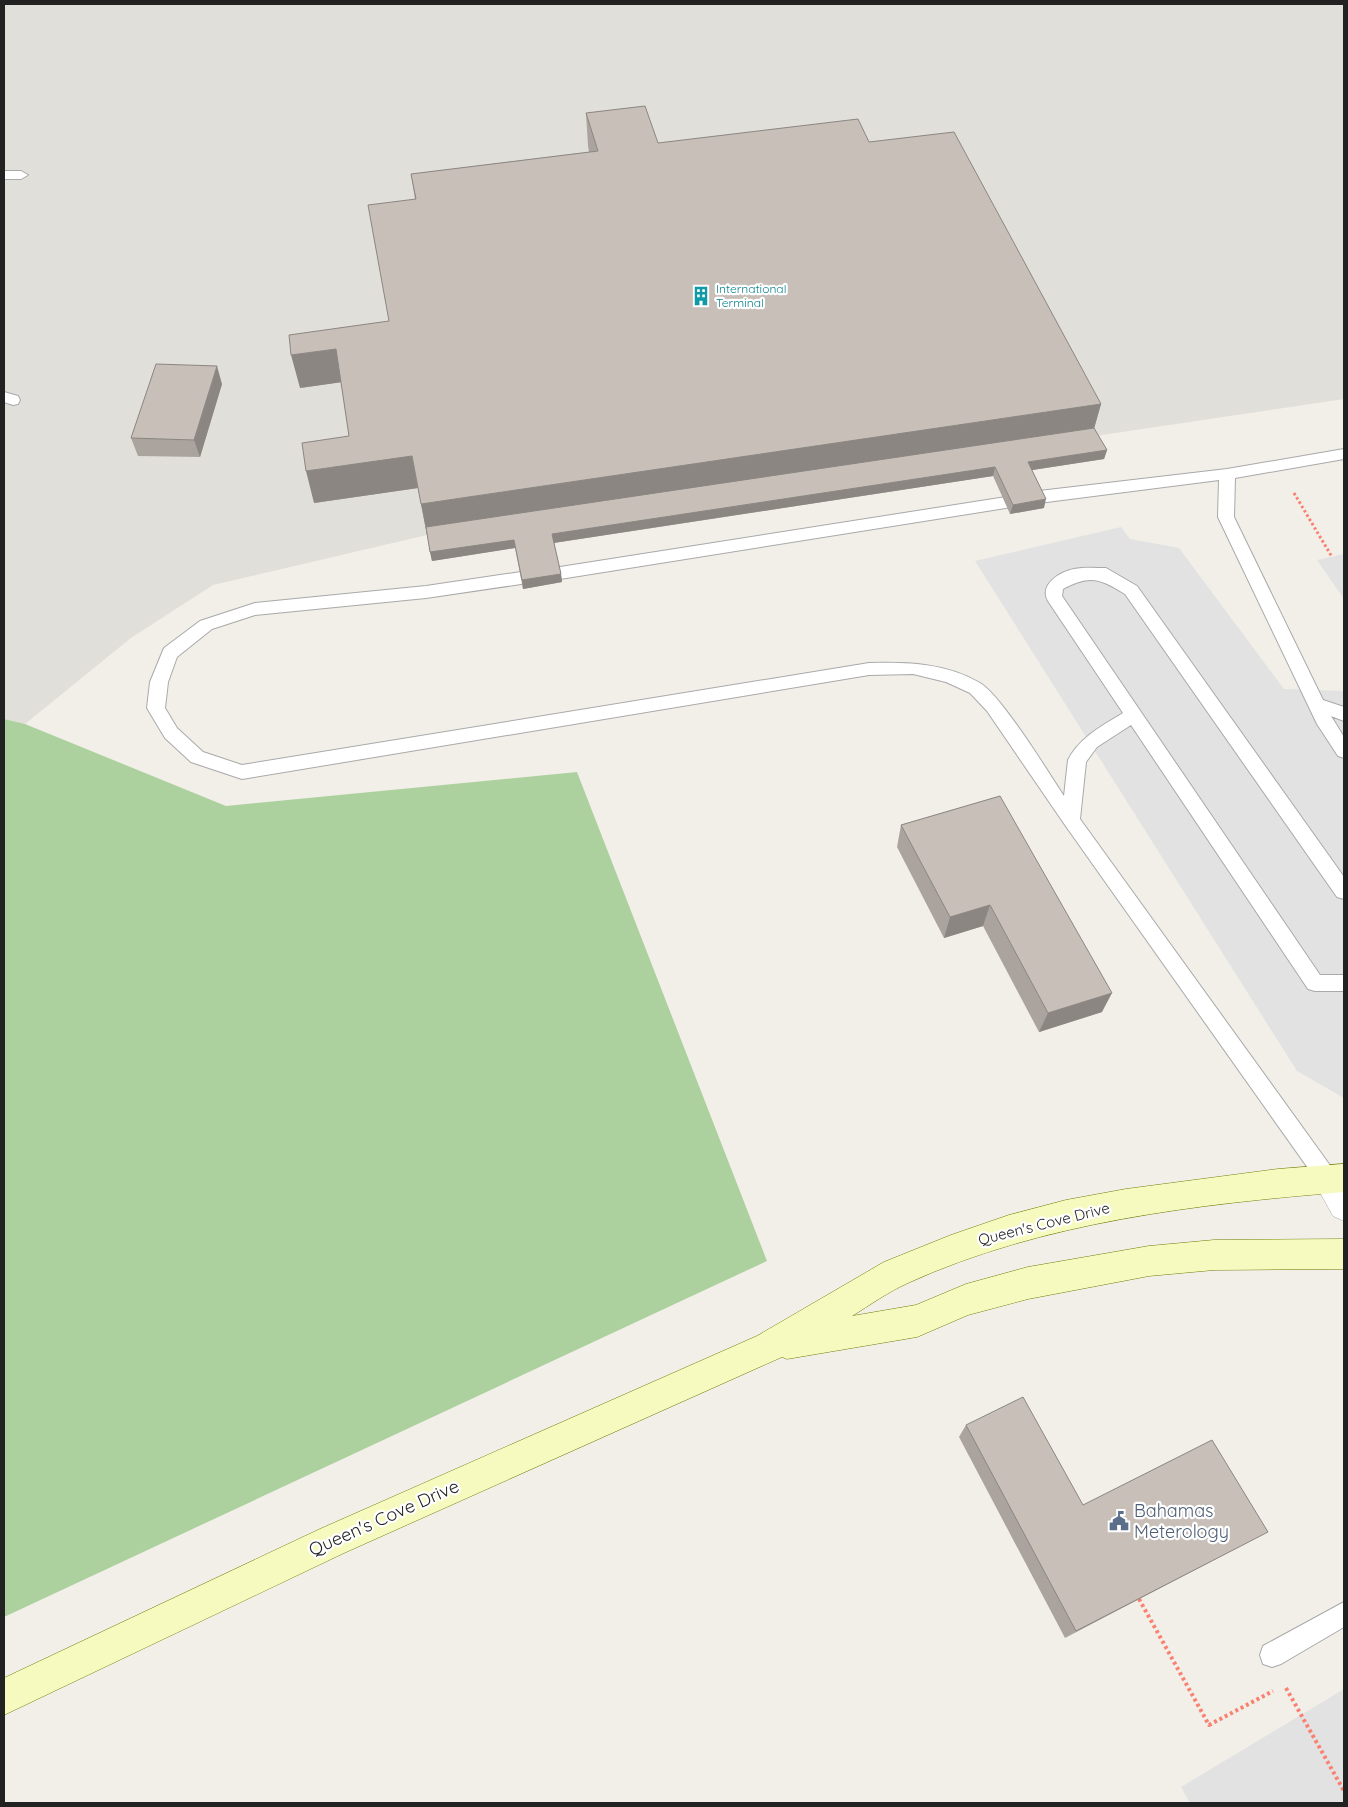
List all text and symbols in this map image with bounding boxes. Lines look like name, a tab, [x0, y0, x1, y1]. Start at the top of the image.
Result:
place label: International Terminal	[716, 281, 786, 310]
building icon: International Terminal	[690, 285, 712, 307]
street label: Queen's Cove Drive	[976, 1198, 1112, 1249]
street label: Queen's Cove Drive	[305, 1474, 463, 1561]
place label: Bahamas Meterology	[1134, 1499, 1229, 1543]
public building icon: Bahamas Meterology	[1108, 1510, 1130, 1532]

